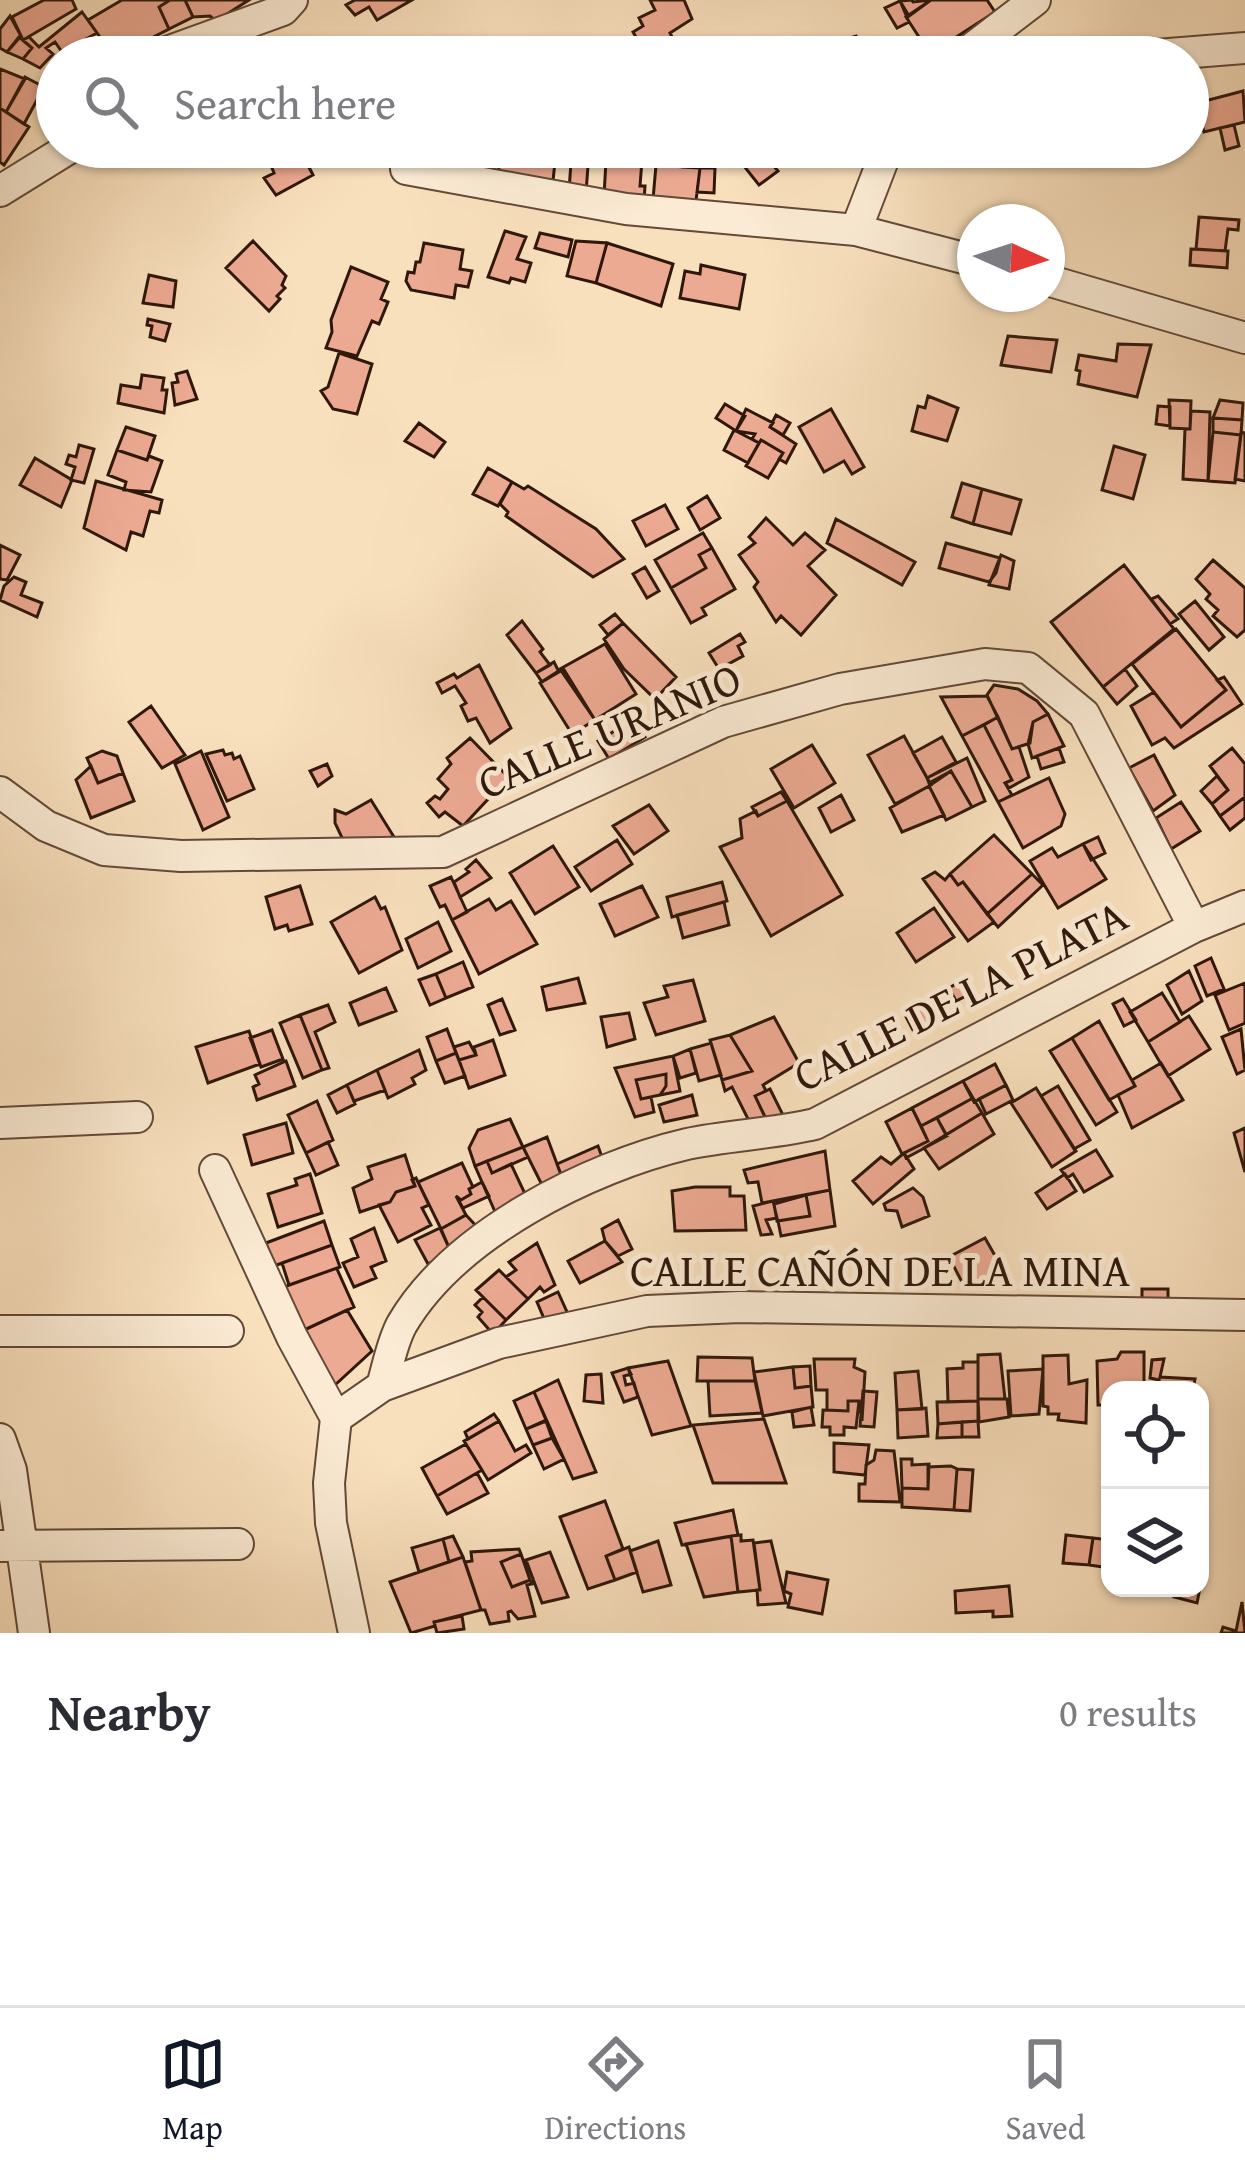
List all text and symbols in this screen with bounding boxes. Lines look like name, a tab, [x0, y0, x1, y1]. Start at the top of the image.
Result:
search box	[36, 36, 1209, 168]
icon: search	[78, 69, 144, 135]
text: Search here	[174, 70, 396, 135]
north arrow	[957, 204, 1065, 312]
street label: CALLE URANIO	[467, 645, 751, 814]
street label: CALLE DE LA PLATA	[781, 882, 1138, 1107]
street label: CALLE CAÑÓN DE LA MINA	[630, 1237, 1130, 1302]
map controls	[1101, 1381, 1209, 1597]
button: locate	[1101, 1381, 1209, 1489]
button: layers	[1101, 1489, 1209, 1597]
text: Nearby	[48, 1674, 211, 1749]
text: 0 results	[1059, 1683, 1197, 1740]
tab: Map	[160, 2031, 226, 2151]
tab: Directions	[545, 2031, 686, 2151]
tab: Saved	[1006, 2031, 1085, 2151]

